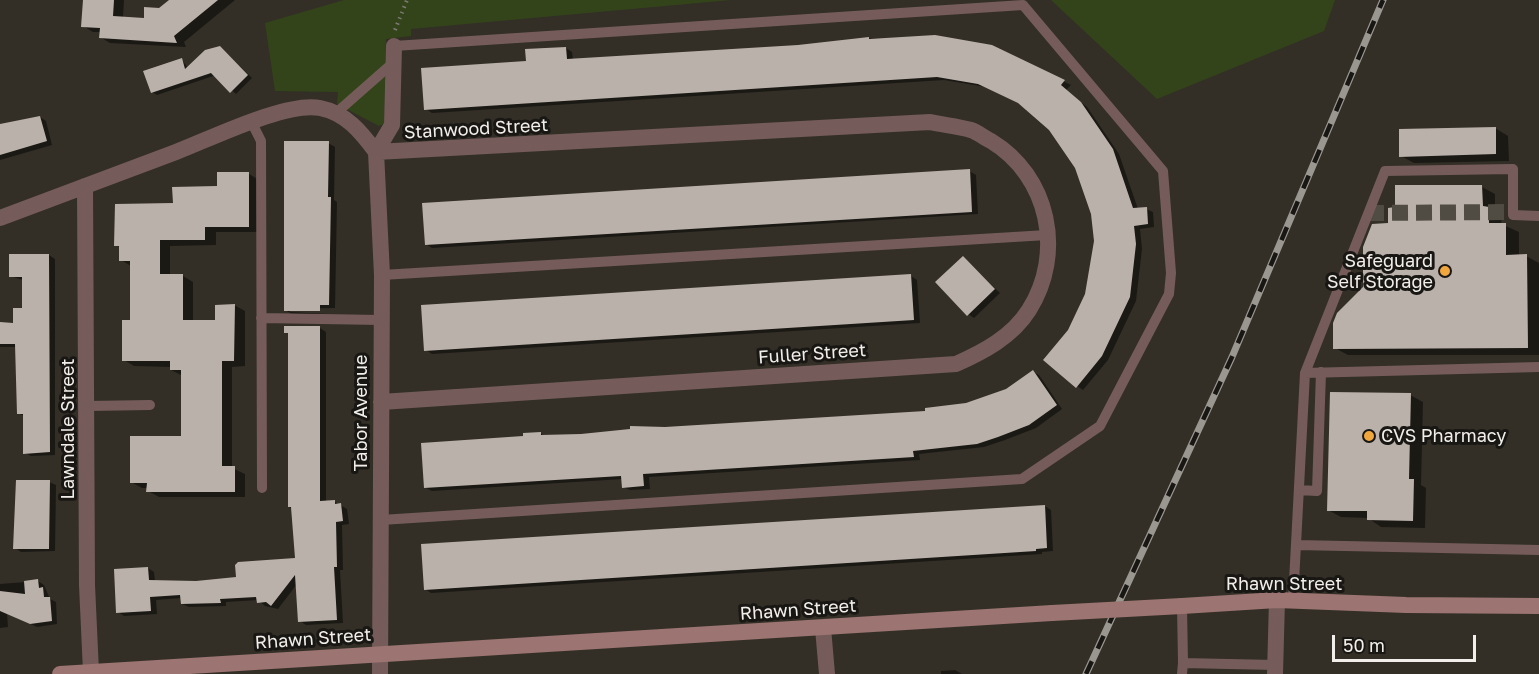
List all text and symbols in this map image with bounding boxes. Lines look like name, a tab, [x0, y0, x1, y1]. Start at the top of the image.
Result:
street label: Stanwood Street	[403, 114, 549, 144]
place label: Safeguard Self Storage	[1327, 250, 1433, 292]
marker: Safeguard Self Storage	[1438, 264, 1452, 278]
street label: Fuller Street	[757, 339, 867, 369]
street label: Tabor Avenue	[350, 355, 372, 471]
street label: Lawndale Street	[57, 358, 79, 500]
place label: CVS Pharmacy	[1381, 425, 1506, 447]
marker: CVS Pharmacy	[1362, 429, 1376, 443]
street label: Rhawn Street	[1226, 573, 1342, 595]
street label: Rhawn Street	[739, 595, 857, 625]
scale bar	[1335, 623, 1479, 661]
street label: Rhawn Street	[254, 624, 372, 654]
text: 50 m	[1343, 634, 1385, 656]

